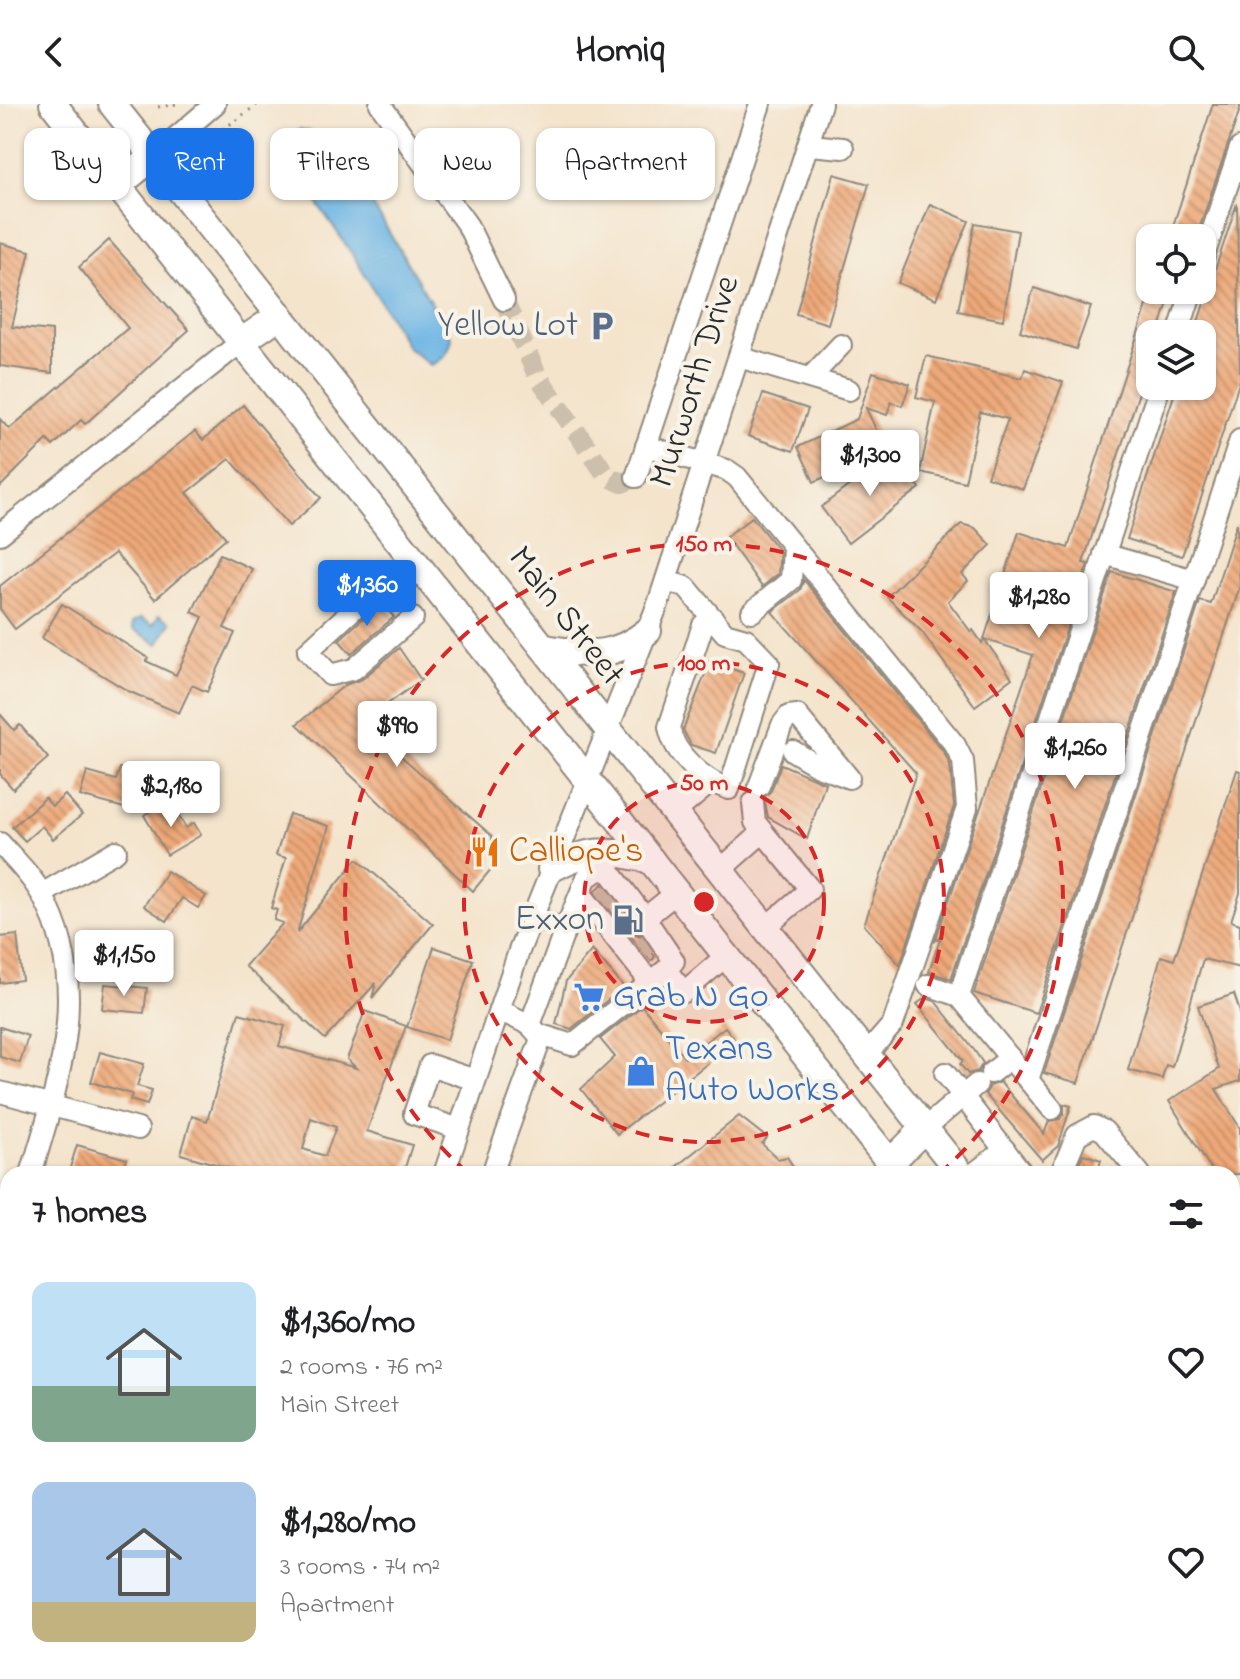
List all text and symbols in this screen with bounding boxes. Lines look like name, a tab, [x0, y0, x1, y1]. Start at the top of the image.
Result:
text: Homiq	[575, 26, 665, 79]
icon: back	[32, 30, 76, 74]
icon: search	[1164, 30, 1208, 74]
chip: Buy	[24, 128, 130, 200]
chip: Rent	[146, 128, 254, 200]
chip: Filters	[270, 128, 398, 200]
chip: New	[414, 128, 520, 200]
chip: Apartment	[536, 128, 715, 200]
map controls	[1136, 224, 1216, 400]
button: locate	[1136, 224, 1216, 304]
street label: Murworth Drive	[637, 268, 755, 495]
place label: Yellow Lot	[438, 300, 578, 353]
parking icon: Yellow Lot	[585, 309, 619, 343]
button: layers	[1136, 320, 1216, 400]
pin: $1,300	[805, 430, 935, 498]
text: $1,300	[839, 437, 901, 475]
text: 150 m	[676, 528, 733, 563]
street label: Main Street	[493, 536, 637, 698]
pin: $1,360	[302, 560, 432, 628]
text: $1,360	[336, 567, 398, 605]
pin: $1,280	[974, 572, 1104, 640]
text: $1,280	[1008, 579, 1070, 617]
text: 100 m	[678, 647, 731, 682]
pin: $990	[350, 701, 444, 769]
text: $990	[376, 708, 418, 746]
pin: $1,260	[1010, 723, 1140, 791]
text: $1,260	[1043, 730, 1107, 768]
pin: $2,180	[106, 761, 236, 829]
text: 50 m	[680, 767, 729, 802]
text: $2,180	[140, 768, 202, 806]
place label: Calliope's	[509, 826, 643, 879]
restaurant icon: Calliope's	[468, 835, 502, 869]
centre of rings	[690, 888, 718, 916]
place label: Exxon	[515, 894, 604, 947]
fuel station icon: Exxon	[611, 903, 645, 937]
pin: $1,150	[59, 930, 189, 998]
text: $1,150	[93, 937, 155, 975]
place label: Grab N Go	[613, 971, 769, 1024]
supermarket icon: Grab N Go	[572, 980, 606, 1014]
place label: Texans Auto Works	[665, 1024, 839, 1118]
shop icon: Texans Auto Works	[624, 1054, 658, 1088]
text: 7 homes	[32, 1189, 147, 1239]
icon: filters	[1164, 1192, 1208, 1236]
text: $1,360/mo	[280, 1299, 416, 1349]
icon: home	[96, 1314, 192, 1410]
icon: heart	[1164, 1340, 1208, 1384]
text: 2 rooms · 76 m²	[280, 1349, 443, 1387]
text: Main Street	[280, 1387, 399, 1425]
text: $1,280/mo	[280, 1499, 416, 1549]
icon: home	[96, 1514, 192, 1610]
icon: heart	[1164, 1540, 1208, 1584]
text: 3 rooms · 74 m²	[280, 1549, 440, 1587]
text: Apartment	[280, 1587, 394, 1625]

